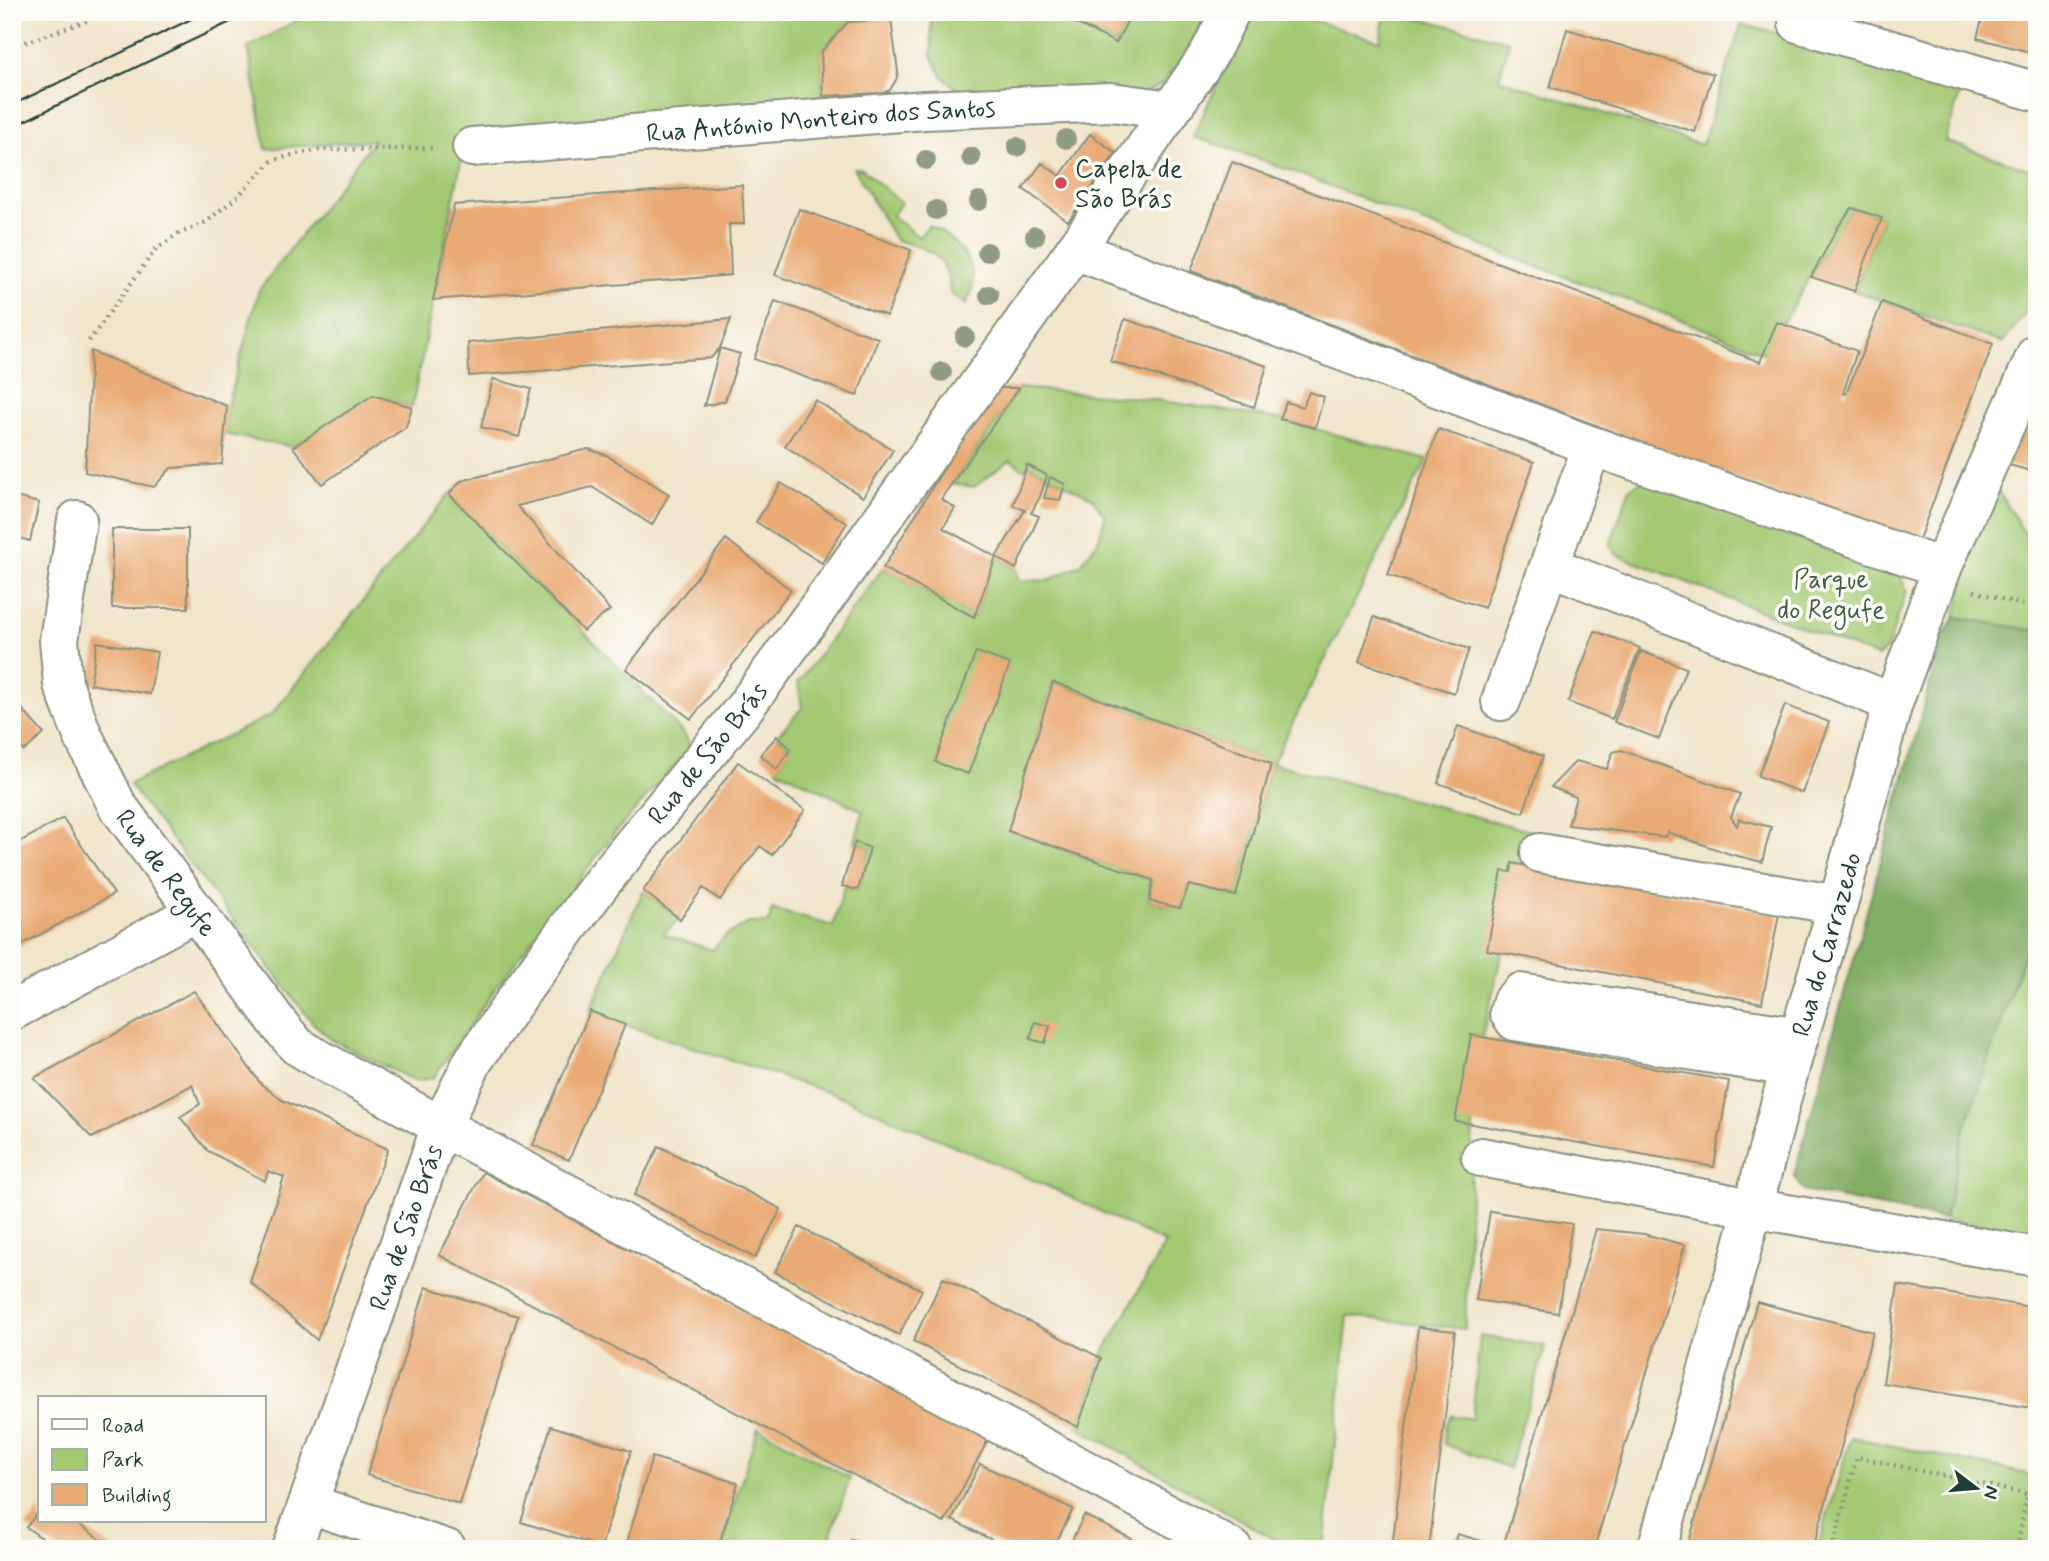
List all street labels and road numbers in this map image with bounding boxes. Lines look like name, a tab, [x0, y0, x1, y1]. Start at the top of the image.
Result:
street label: Rua António Monteiro dos Santos	[645, 92, 996, 152]
street label: Rua de São Brás	[641, 676, 776, 832]
street label: Rua de Regufe	[107, 803, 224, 944]
street label: Rua do Carrazedo	[1785, 849, 1871, 1041]
street label: Rua de São Brás	[362, 1140, 452, 1316]

